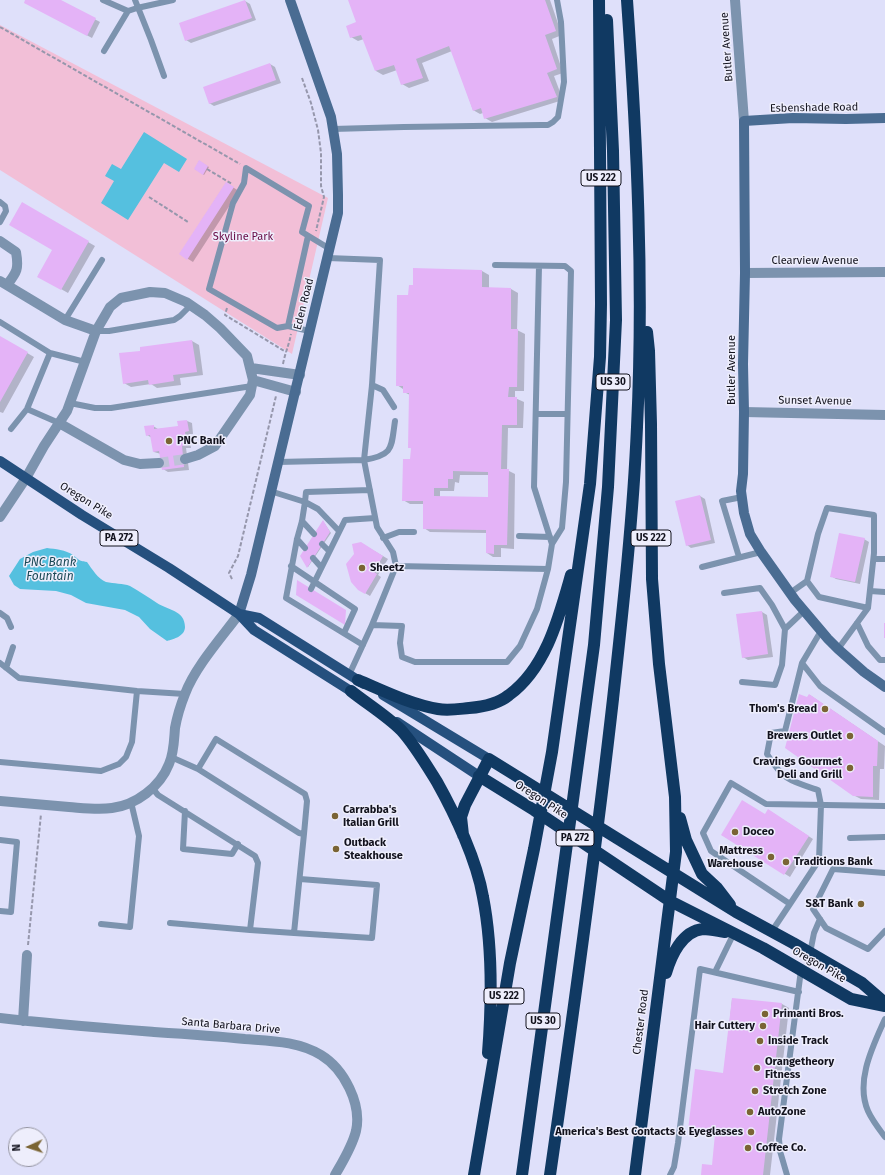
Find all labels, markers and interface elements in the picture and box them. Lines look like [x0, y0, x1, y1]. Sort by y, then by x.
street label: Butler Avenue [718, 12, 736, 82]
street label: Esbenshade Road [770, 101, 858, 115]
road number: US 222 [581, 170, 621, 186]
park label: Skyline Park [213, 230, 273, 244]
street label: Clearview Avenue [771, 254, 859, 268]
street label: Eden Road [291, 277, 317, 331]
street label: Butler Avenue [725, 335, 739, 405]
road number: US 30 [596, 374, 630, 390]
street label: Sunset Avenue [778, 394, 852, 408]
place label: PNC Bank [177, 434, 225, 448]
marker: PNC Bank [164, 436, 174, 446]
street label: Oregon Pike [57, 480, 115, 522]
road number: PA 272 [100, 530, 138, 546]
road number: US 222 [631, 530, 671, 546]
water label: PNC Bank Fountain [24, 556, 76, 584]
place label: Sheetz [370, 561, 404, 575]
marker: Sheetz [357, 563, 367, 573]
place label: Thom's Bread [749, 702, 817, 716]
marker: Thom's Bread [820, 704, 830, 714]
place label: Brewers Outlet [767, 729, 842, 743]
marker: Brewers Outlet [845, 731, 855, 741]
place label: Cravings Gourmet Deli and Grill [753, 755, 842, 781]
marker: Cravings Gourmet Deli and Grill [845, 763, 855, 773]
street label: Oregon Pike [512, 778, 570, 822]
place label: Carrabba's Italian Grill [343, 803, 399, 829]
marker: Carrabba's Italian Grill [330, 811, 340, 821]
place label: Doceo [743, 825, 774, 839]
marker: Doceo [730, 827, 740, 837]
road number: PA 272 [556, 830, 594, 846]
place label: Outback Steakhouse [344, 836, 403, 862]
marker: Outback Steakhouse [331, 844, 341, 854]
place label: Mattress Warehouse [707, 844, 763, 870]
marker: Mattress Warehouse [766, 852, 776, 862]
place label: Traditions Bank [794, 855, 873, 869]
marker: Traditions Bank [781, 857, 791, 867]
place label: S&T Bank [805, 897, 853, 911]
marker: S&T Bank [856, 899, 866, 909]
street label: Oregon Pike [790, 944, 848, 986]
road number: US 222 [484, 988, 524, 1004]
street label: Chester Road [630, 988, 652, 1056]
place label: Primanti Bros. [773, 1007, 844, 1021]
marker: Primanti Bros. [760, 1009, 770, 1019]
road number: US 30 [526, 1013, 560, 1029]
street label: Santa Barbara Drive [181, 1015, 281, 1037]
place label: Hair Cuttery [695, 1019, 755, 1033]
marker: Hair Cuttery [758, 1021, 768, 1031]
place label: Inside Track [768, 1034, 828, 1048]
marker: Inside Track [755, 1036, 765, 1046]
place label: Orangetheory Fitness [765, 1055, 834, 1081]
marker: Orangetheory Fitness [752, 1063, 762, 1073]
place label: Stretch Zone [763, 1084, 827, 1098]
marker: Stretch Zone [750, 1086, 760, 1096]
place label: AutoZone [758, 1105, 806, 1119]
marker: AutoZone [745, 1107, 755, 1117]
place label: America's Best Contacts & Eyeglasses [555, 1125, 743, 1139]
north arrow [8, 1127, 48, 1167]
marker: America's Best Contacts & Eyeglasses [746, 1127, 756, 1137]
place label: Coffee Co. [756, 1141, 806, 1155]
marker: Coffee Co. [743, 1143, 753, 1153]
text: N [10, 1144, 23, 1152]

